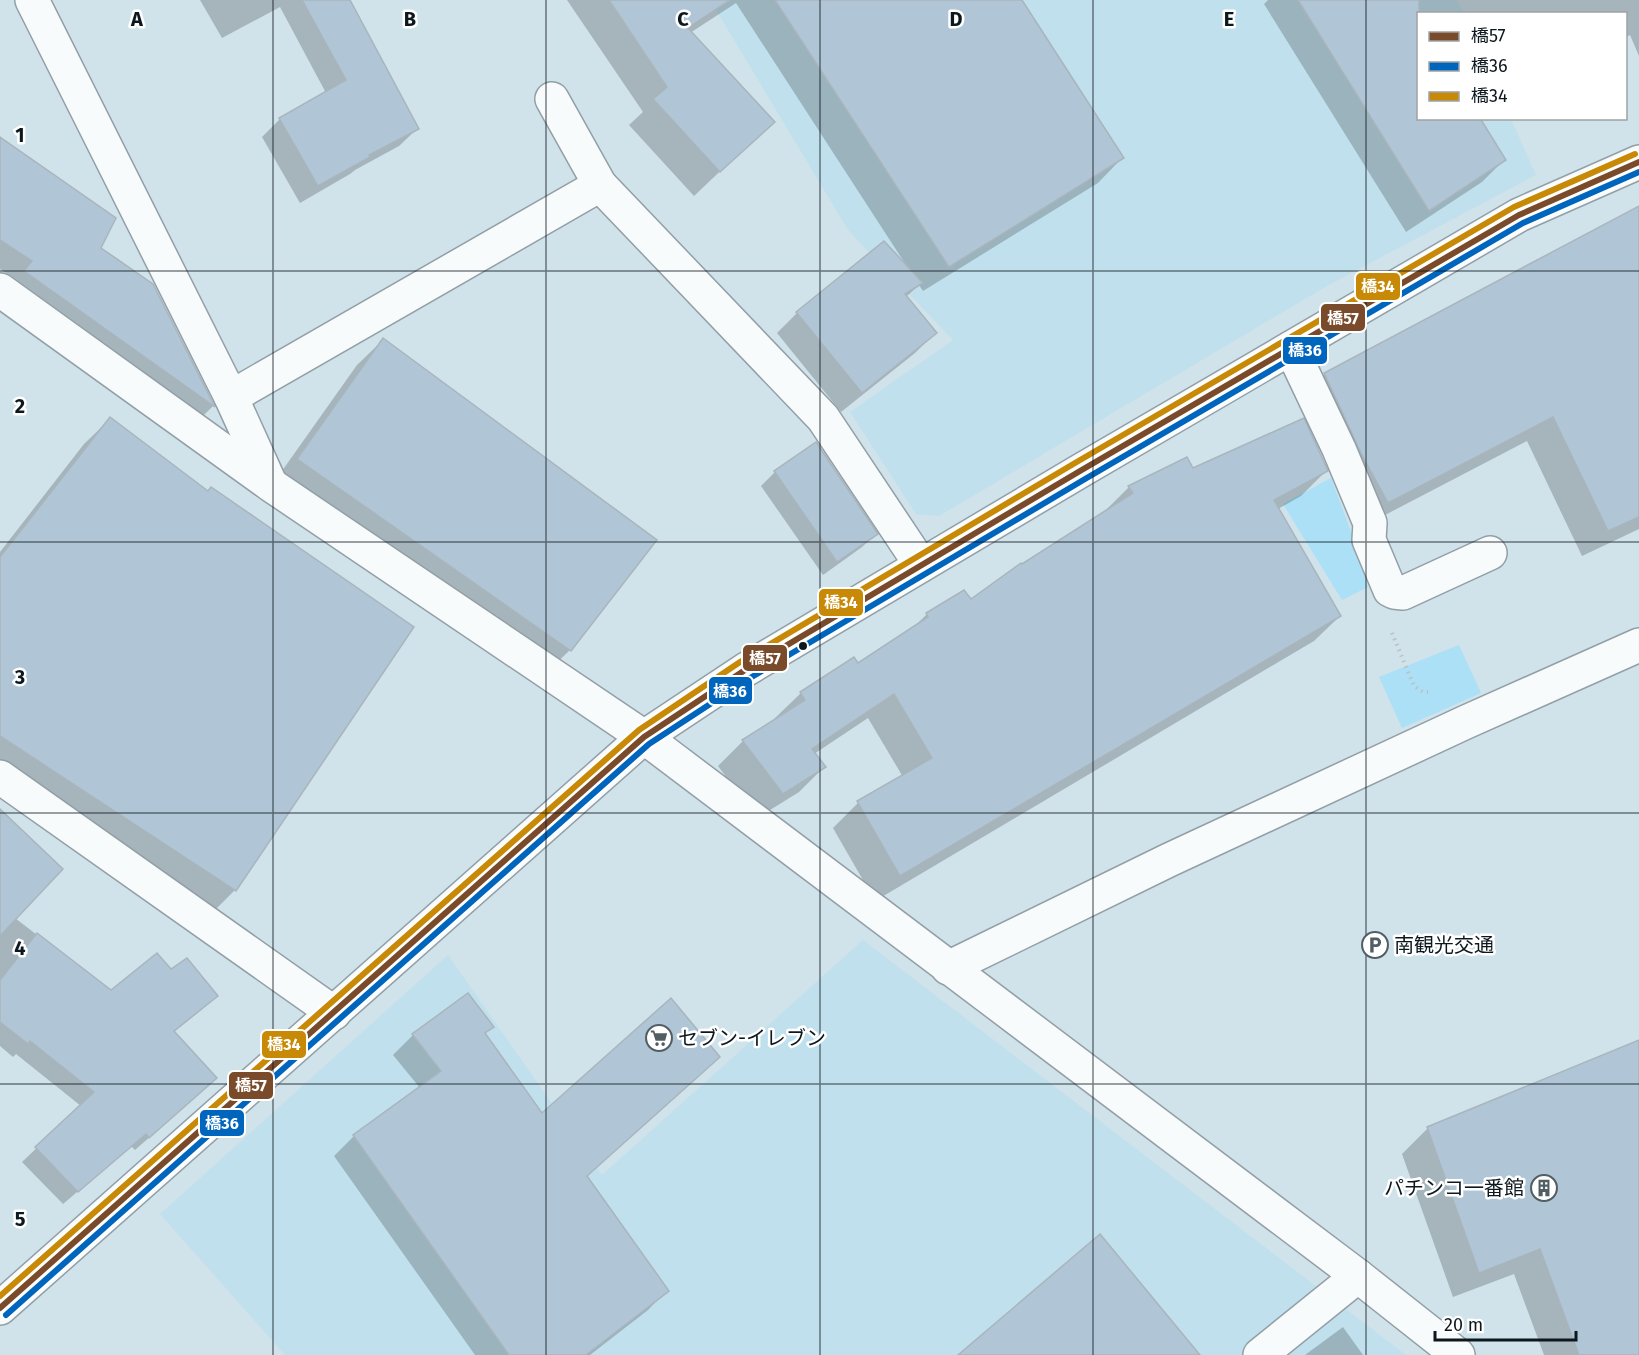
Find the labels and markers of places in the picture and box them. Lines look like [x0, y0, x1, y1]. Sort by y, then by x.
unlabelled marker [797, 640, 809, 652]
parking icon: 南観光交通 [1360, 930, 1390, 960]
place label: 南観光交通 [1394, 933, 1494, 957]
supermarket icon: セブン-イレブン [644, 1023, 674, 1053]
place label: セブン-イレブン [678, 1026, 826, 1050]
building icon: パチンコ一番館 [1529, 1173, 1559, 1203]
place label: パチンコ一番館 [1384, 1176, 1524, 1200]

